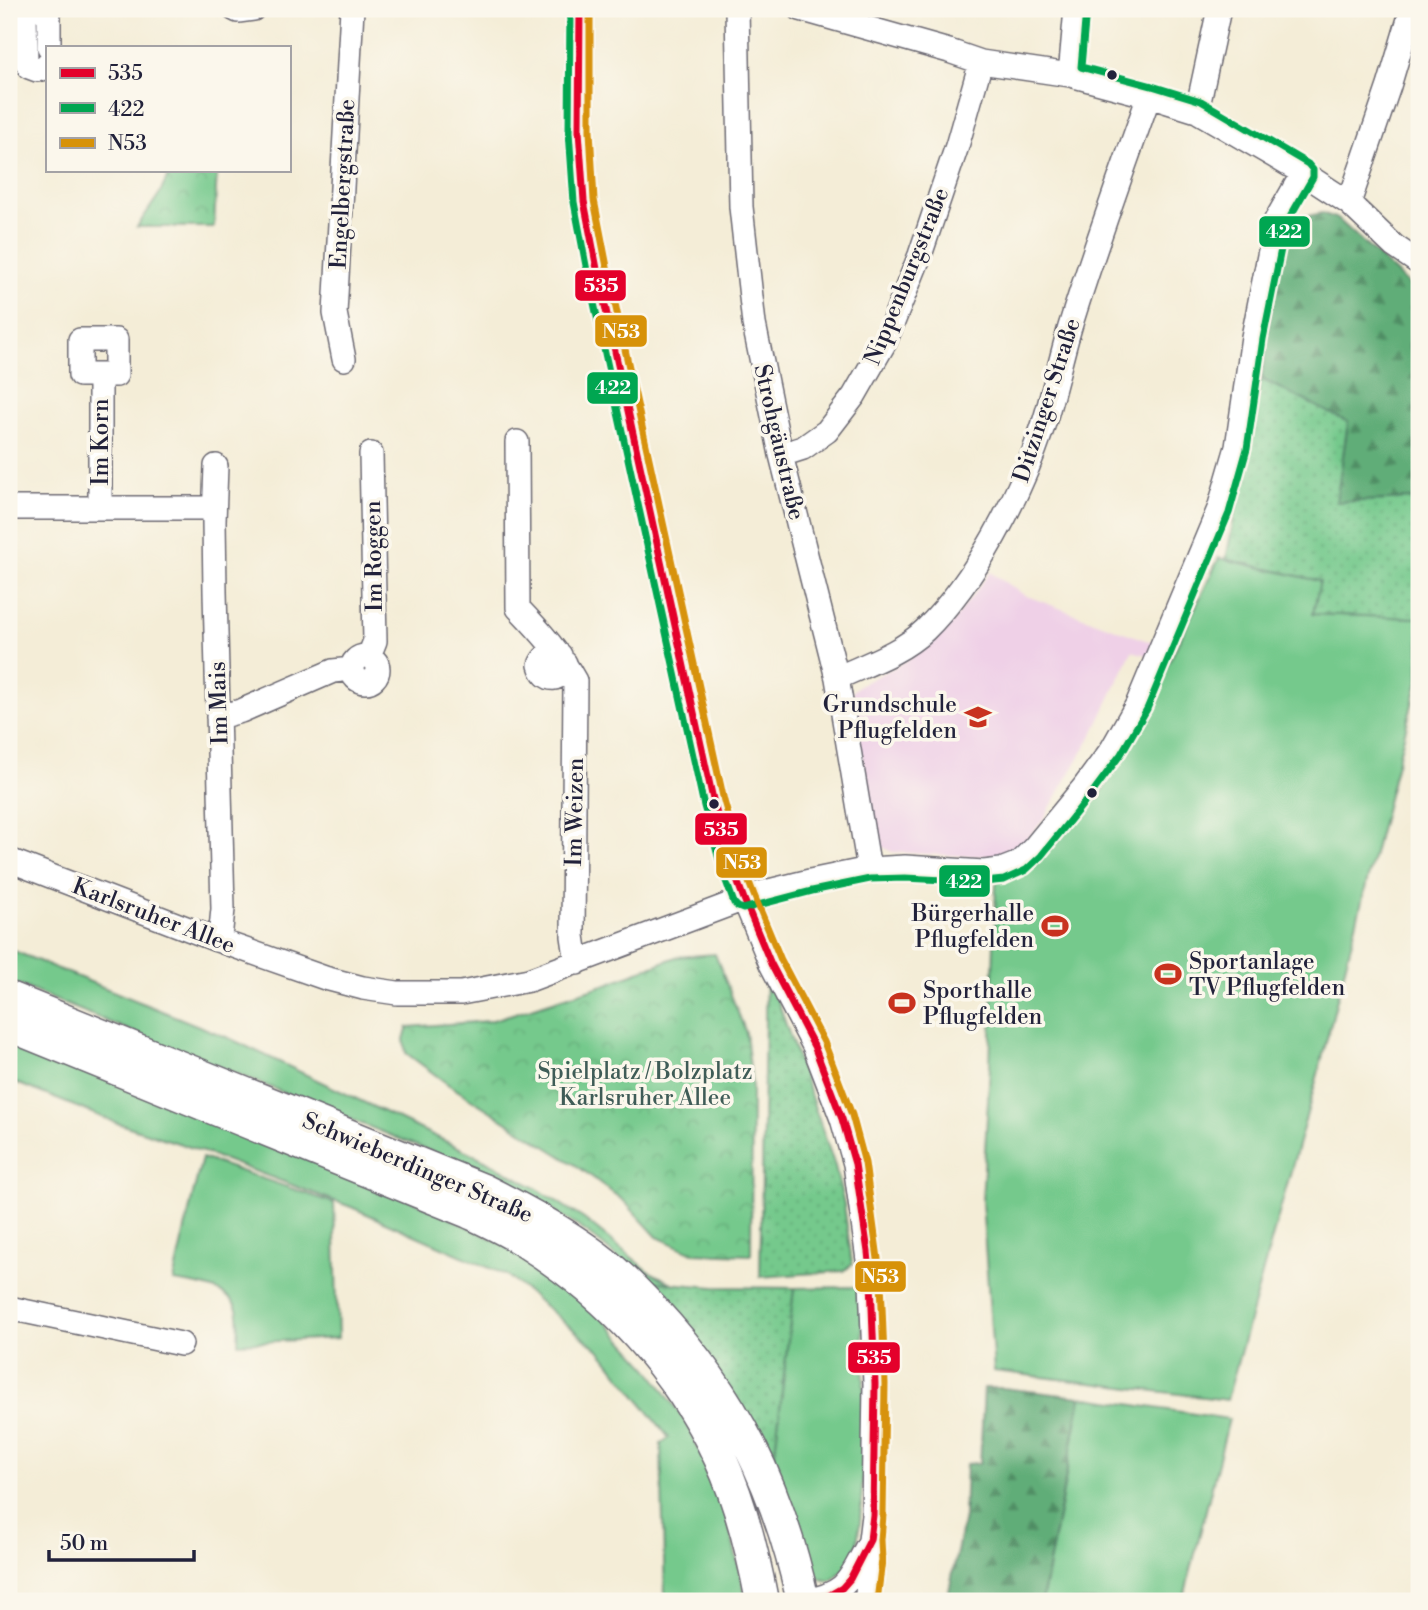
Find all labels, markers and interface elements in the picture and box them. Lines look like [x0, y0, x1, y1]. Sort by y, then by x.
legend [46, 46, 290, 172]
text: 535 [108, 61, 143, 87]
unlabelled marker [1105, 68, 1119, 82]
text: 422 [108, 97, 144, 123]
street label: Engelbergstraße [325, 98, 361, 270]
text: N53 [108, 131, 147, 157]
street label: Nippenburgstraße [859, 184, 955, 369]
line badge: 422 [1258, 215, 1311, 248]
text: 422 [1266, 220, 1302, 244]
line badge: 535 [574, 269, 627, 302]
text: 535 [584, 274, 619, 298]
line badge: N53 [594, 314, 648, 348]
street label: Ditzinger Straße [1007, 315, 1087, 486]
text: N53 [602, 320, 640, 344]
street label: Strohgäustraße [748, 362, 811, 523]
line badge: 422 [586, 371, 639, 405]
text: 422 [595, 376, 631, 400]
street label: Im Korn [87, 398, 115, 486]
street label: Im Roggen [359, 500, 389, 612]
street label: Im Mais [204, 661, 234, 745]
place label: Grundschule Pflugfelden [823, 691, 957, 745]
school or university icon: Grundschule Pflugfelden [963, 702, 993, 732]
street label: Im Weizen [560, 757, 590, 867]
unlabelled marker [1085, 786, 1099, 800]
unlabelled marker [707, 797, 721, 811]
line badge: 535 [694, 812, 748, 846]
text: 535 [704, 818, 739, 842]
line badge: N53 [715, 846, 768, 879]
text: N53 [723, 851, 761, 875]
line badge: 422 [938, 864, 991, 898]
text: 422 [946, 870, 982, 894]
street label: Karlsruher Allee [68, 872, 239, 960]
place label: Bürgerhalle Pflugfelden [911, 900, 1034, 954]
sports icon: Bürgerhalle Pflugfelden [1040, 911, 1070, 941]
place label: Sportanlage TV Pflugfelden [1189, 948, 1345, 1002]
sports icon: Sportanlage TV Pflugfelden [1153, 959, 1183, 989]
place label: Sporthalle Pflugfelden [923, 977, 1043, 1031]
sports icon: Sporthalle Pflugfelden [887, 988, 917, 1018]
park label: Spielplatz / Bolzplatz Karlsruher Allee [537, 1058, 753, 1112]
street label: Schwieberdinger Straße [298, 1107, 537, 1229]
line badge: N53 [854, 1260, 907, 1293]
text: N53 [861, 1265, 899, 1289]
line badge: 535 [847, 1341, 901, 1374]
text: 535 [857, 1346, 892, 1370]
scale bar [49, 1519, 194, 1563]
text: 50 m [60, 1531, 108, 1557]

